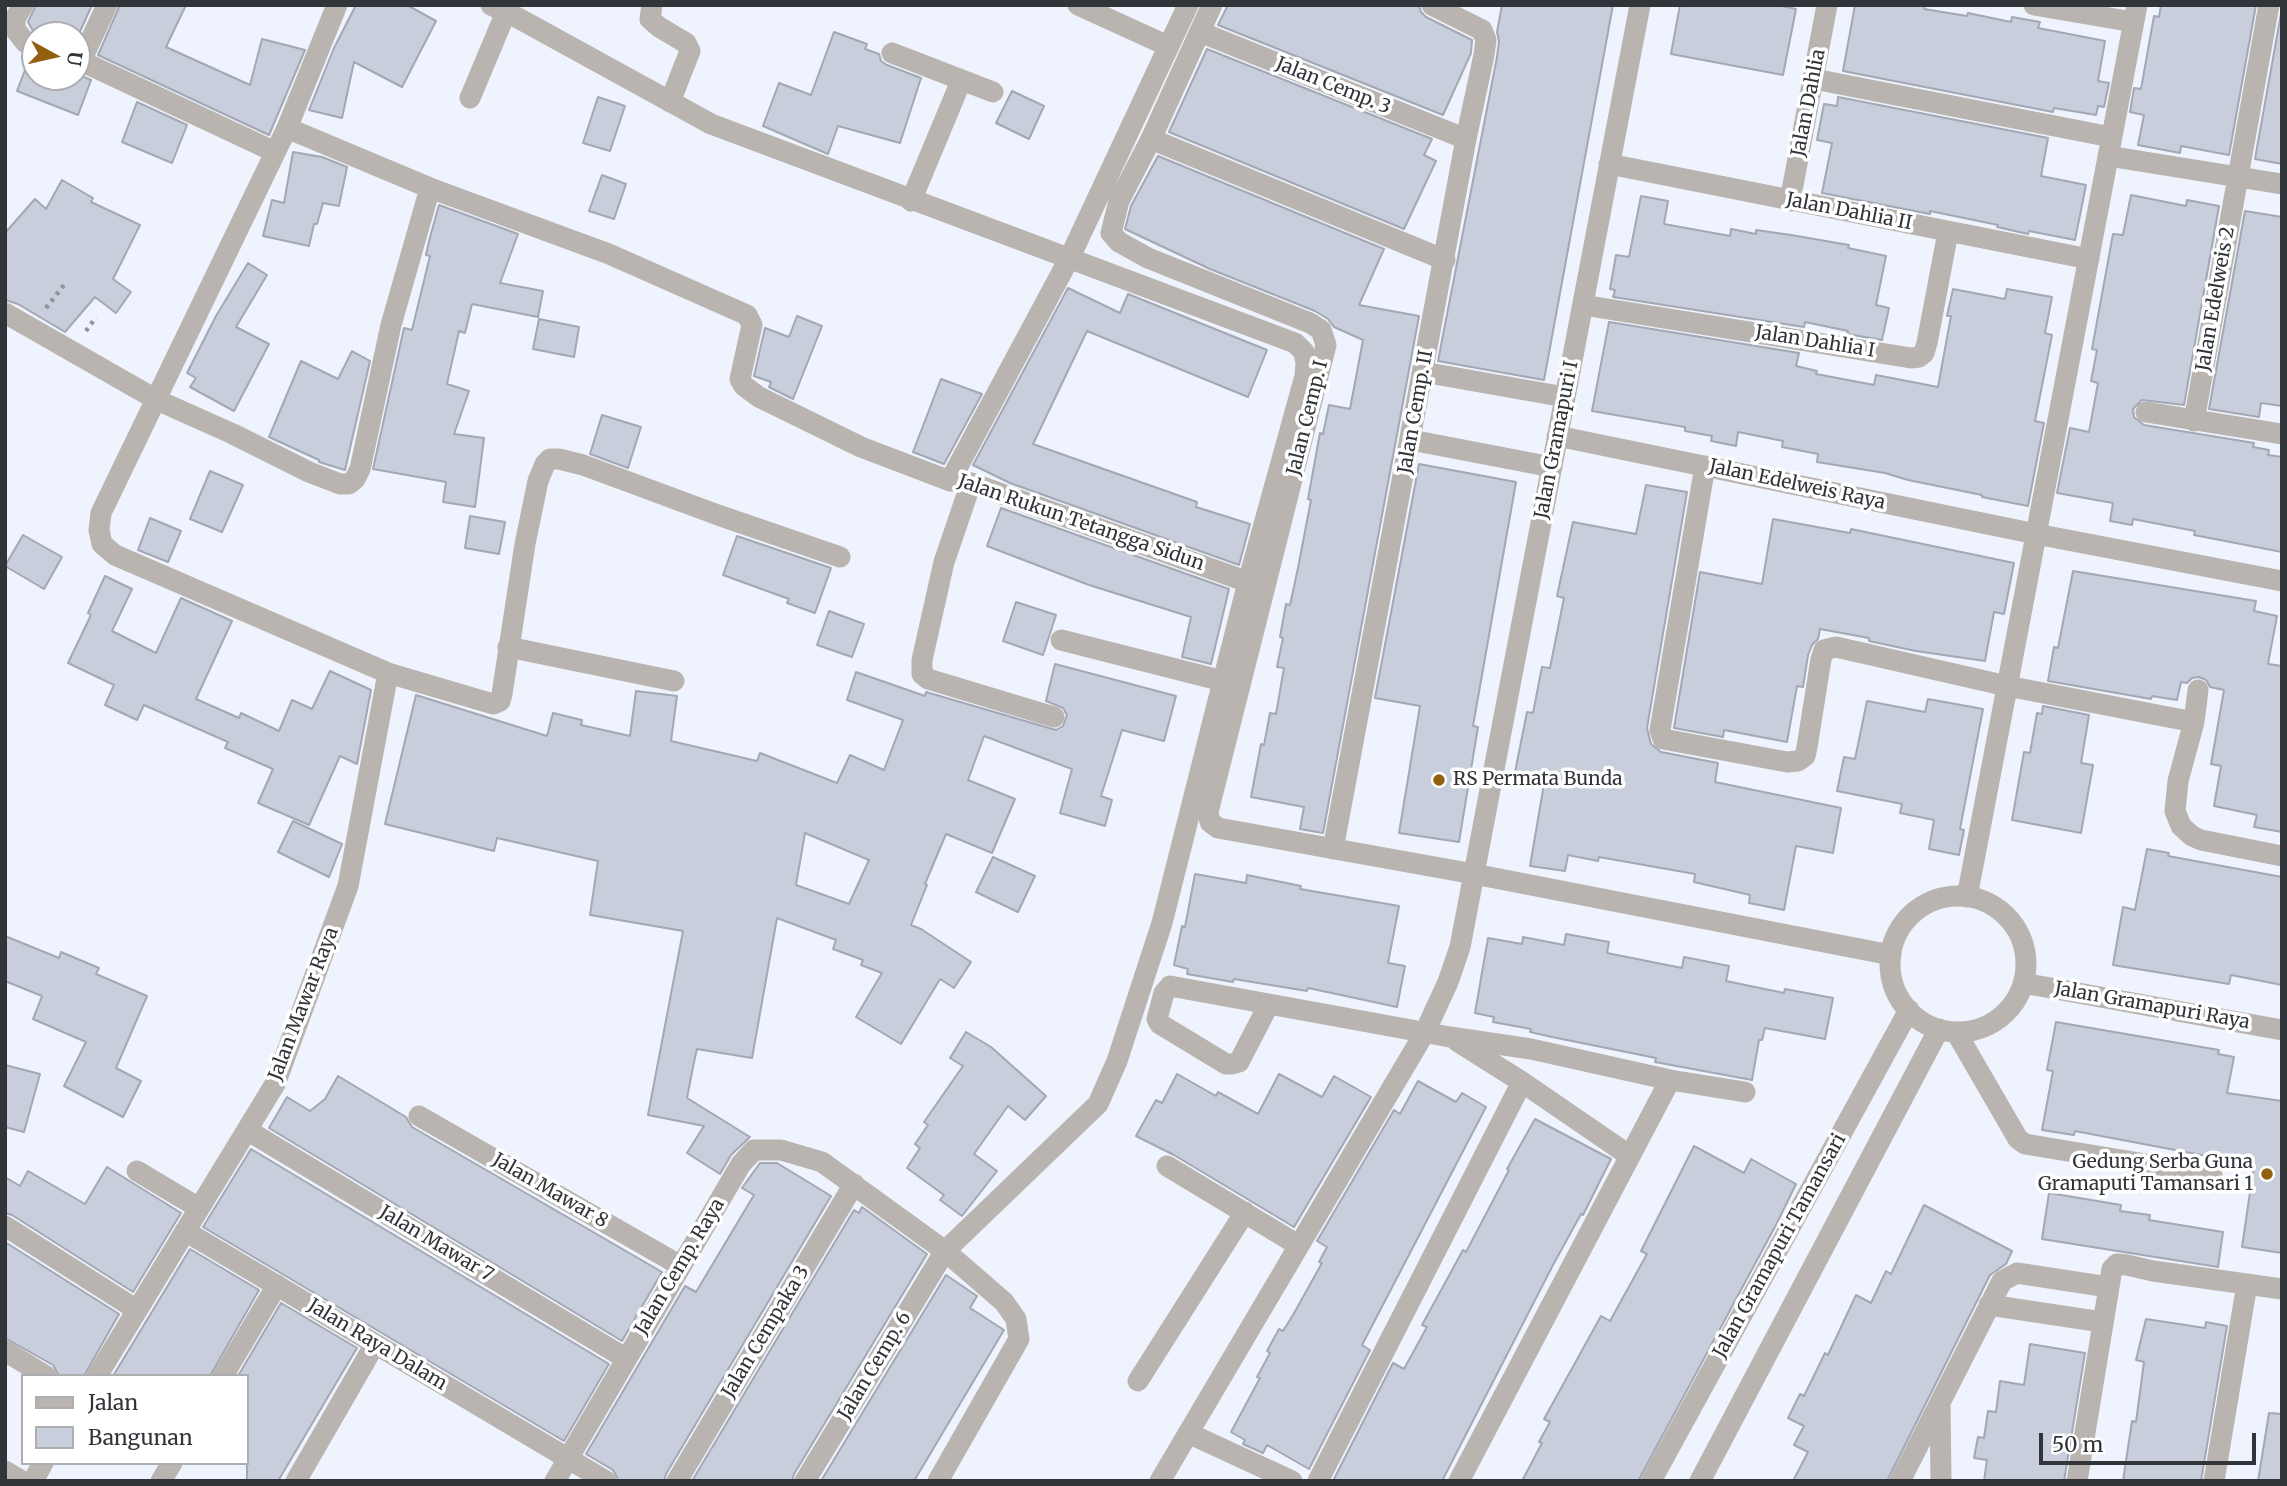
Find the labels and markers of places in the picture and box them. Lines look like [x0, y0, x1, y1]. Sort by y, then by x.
place label: RS Permata Bunda [1453, 769, 1622, 791]
marker: RS Permata Bunda [1431, 772, 1447, 788]
place label: Gedung Serba Guna Gramaputi Tamansari 1 [2038, 1152, 2253, 1196]
marker: Gedung Serba Guna Gramaputi Tamansari 1 [2259, 1166, 2275, 1182]

